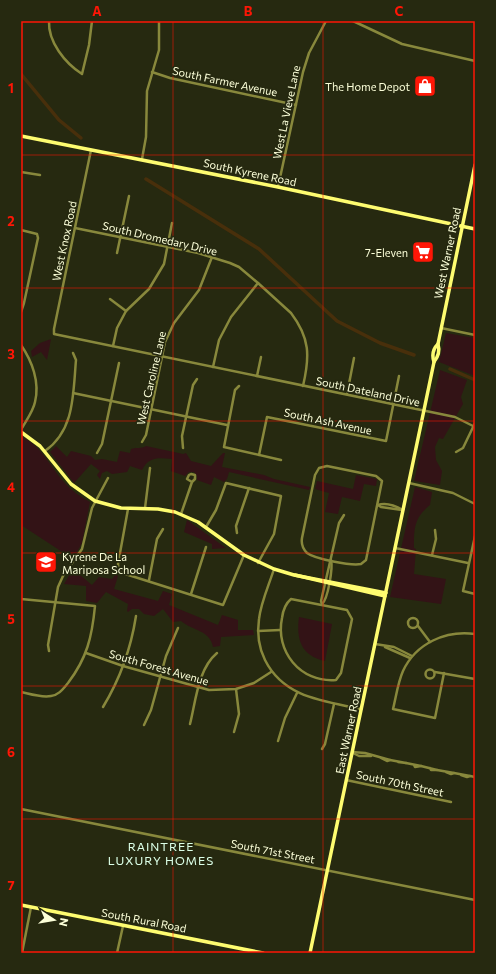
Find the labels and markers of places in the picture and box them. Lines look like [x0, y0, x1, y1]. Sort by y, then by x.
shop icon: The Home Depot [412, 73, 438, 99]
place label: The Home Depot [325, 80, 410, 93]
supermarket icon: 7-Eleven [410, 239, 436, 265]
place label: 7-Eleven [365, 246, 408, 259]
school or university icon: Kyrene De La Mariposa School [33, 549, 59, 575]
place label: Kyrene De La Mariposa School [62, 550, 145, 576]

